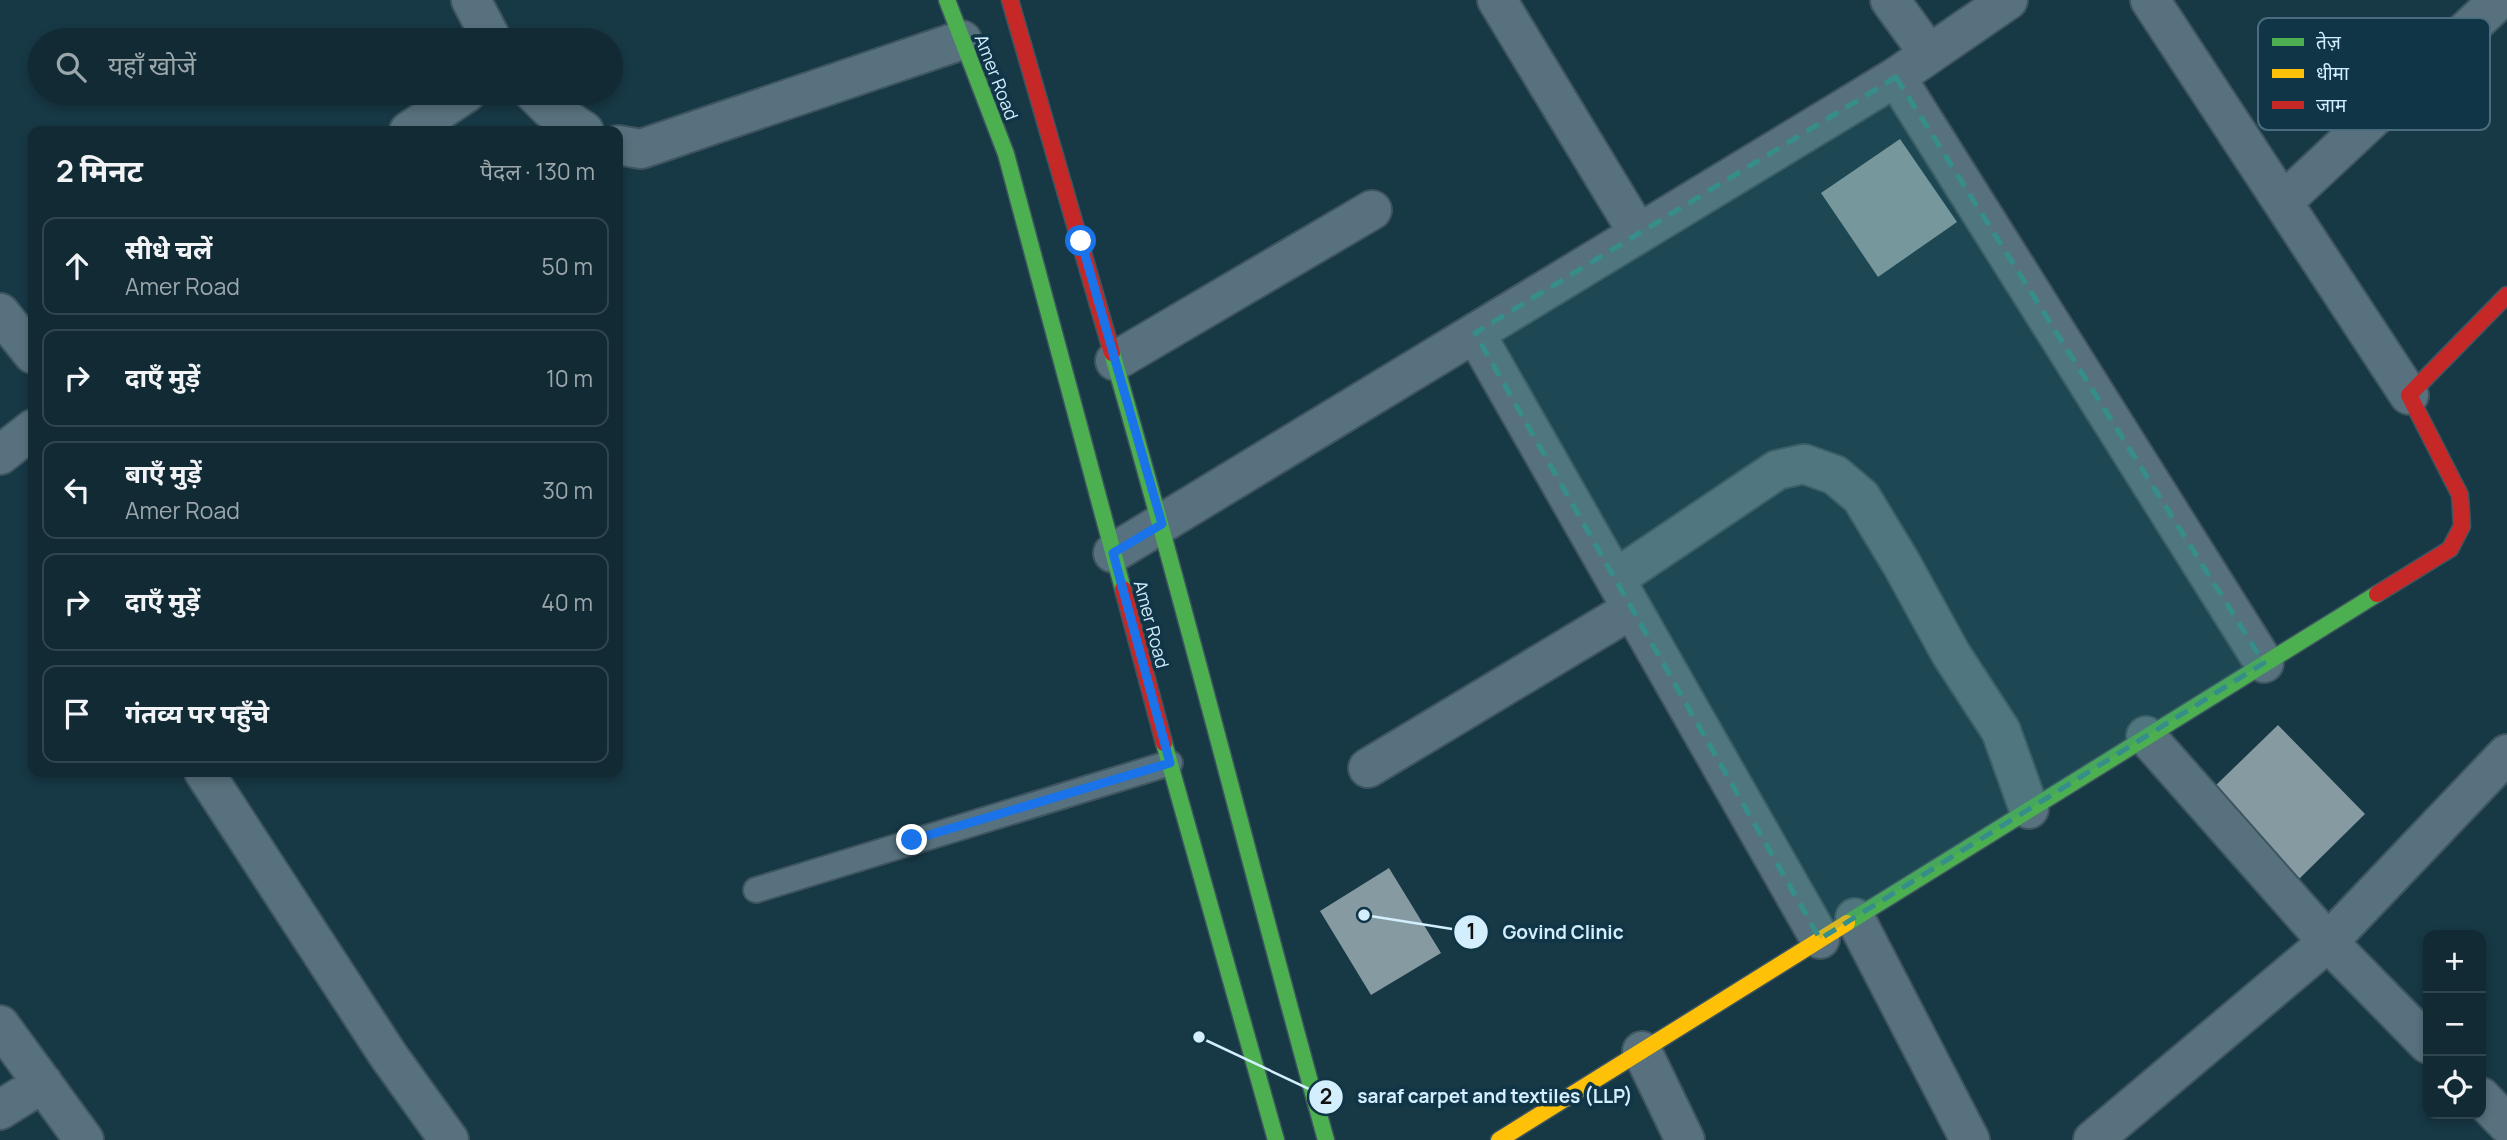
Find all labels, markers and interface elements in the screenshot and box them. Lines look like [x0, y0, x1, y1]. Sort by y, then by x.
legend [2258, 18, 2490, 130]
search box [28, 28, 623, 105]
text: तेज़ [2316, 29, 2342, 55]
street label: Amer Road [970, 31, 1024, 123]
text: यहाँ खोजें [108, 47, 196, 83]
icon: search [52, 48, 90, 86]
text: धीमा [2316, 60, 2350, 86]
text: जाम [2316, 92, 2347, 118]
text: 2 मिनट [56, 150, 143, 191]
text: पैदल · 130 m [480, 155, 595, 187]
route start [1065, 225, 1096, 256]
text: सीधे चलें [125, 231, 212, 267]
icon: ahead [58, 247, 96, 285]
text: 50 m [542, 250, 593, 282]
text: Amer Road [125, 270, 240, 302]
icon: right [58, 359, 96, 397]
text: दाएँ मुड़ें [125, 359, 200, 395]
text: 10 m [546, 362, 593, 394]
text: बाएँ मुड़ें [125, 455, 202, 491]
icon: left [58, 471, 96, 509]
text: 30 m [542, 474, 593, 506]
text: Amer Road [125, 494, 240, 526]
street label: Amer Road [1129, 577, 1175, 671]
icon: right [58, 583, 96, 621]
text: दाएँ मुड़ें [125, 583, 200, 619]
text: 40 m [541, 586, 593, 618]
icon: arrive [58, 695, 96, 733]
text: गंतव्य पर पहुँचे [125, 695, 269, 731]
route end [896, 824, 927, 855]
callout: Govind Clinic [1453, 912, 1638, 952]
text: 1 [1466, 917, 1476, 945]
text: Govind Clinic [1502, 919, 1624, 945]
map controls [2423, 930, 2486, 1119]
button: + [2423, 930, 2486, 993]
button: − [2423, 993, 2486, 1056]
button: locate [2423, 1056, 2486, 1119]
callout: saraf carpet and textiles (LLP) [1308, 1077, 1647, 1117]
text: 2 [1320, 1082, 1332, 1110]
text: saraf carpet and textiles (LLP) [1357, 1083, 1633, 1109]

